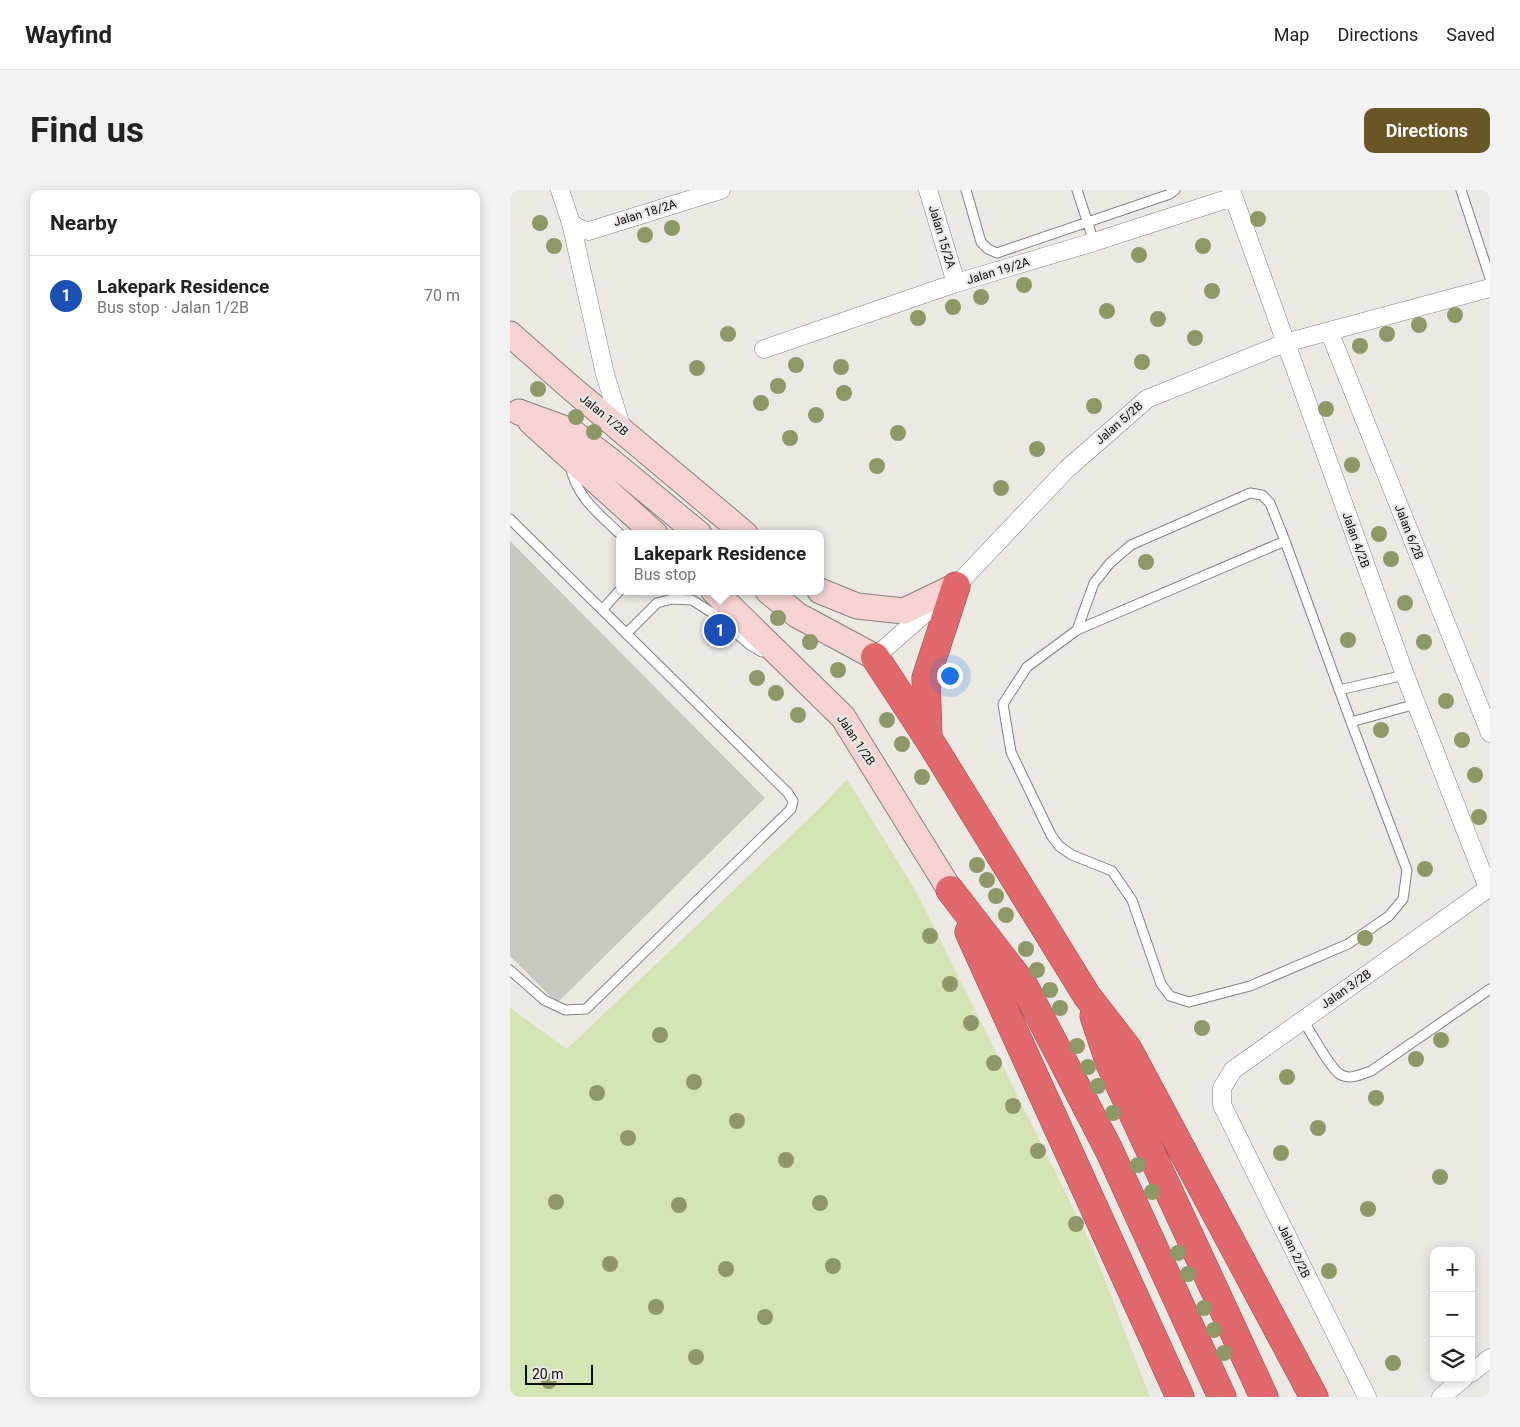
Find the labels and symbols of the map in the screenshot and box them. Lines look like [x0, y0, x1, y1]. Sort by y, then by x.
street label: Jalan 18/2A [612, 197, 678, 229]
street label: Jalan 15/2A [926, 204, 958, 270]
street label: Jalan 19/2A [965, 255, 1031, 287]
street label: Jalan 1/2B [577, 391, 631, 439]
street label: Jalan 5/2B [1092, 399, 1146, 447]
street label: Jalan 6/2B [1392, 502, 1426, 562]
street label: Jalan 4/2B [1339, 510, 1373, 570]
pin: 1 [704, 611, 736, 649]
your location [937, 663, 963, 689]
street label: Jalan 1/2B [834, 712, 878, 768]
street label: Jalan 3/2B [1318, 967, 1374, 1011]
street label: Jalan 2/2B [1275, 1222, 1313, 1280]
scale bar [525, 1362, 592, 1385]

